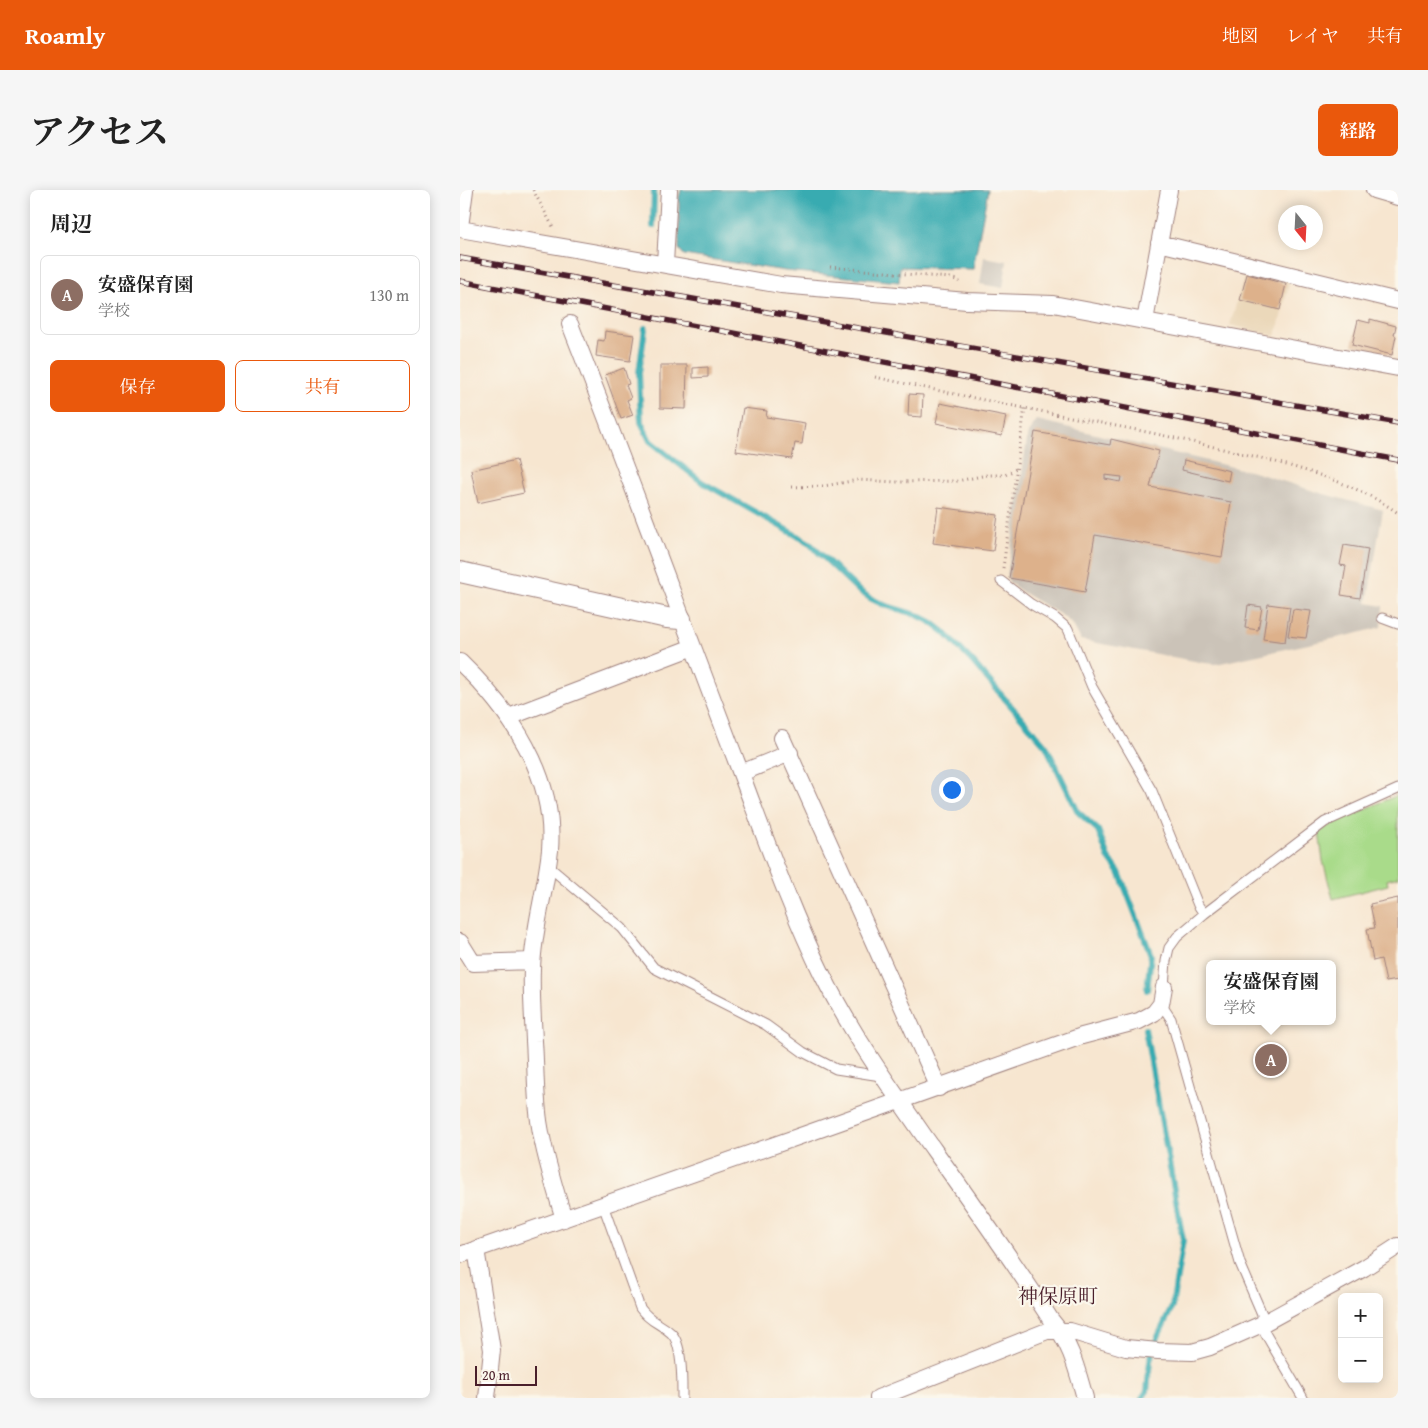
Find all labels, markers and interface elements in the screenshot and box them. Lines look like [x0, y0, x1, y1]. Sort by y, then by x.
text: Roamly [25, 18, 105, 53]
text: 地図 [1222, 22, 1258, 49]
text: レイヤ [1286, 22, 1339, 49]
text: 共有 [1367, 22, 1403, 49]
button: 経路 [1318, 104, 1398, 156]
text: アクセス [30, 106, 169, 157]
north arrow [1278, 205, 1323, 250]
text: 周辺 [50, 208, 92, 239]
text: 安盛保育園 [98, 270, 193, 298]
text: A [62, 283, 72, 307]
text: 130 m [369, 283, 409, 307]
text: 学校 [98, 298, 130, 322]
button: 保存 [50, 360, 225, 412]
button: 共有 [235, 360, 410, 412]
your location [939, 777, 965, 803]
popup [1206, 960, 1336, 1025]
text: 安盛保育園 [1223, 967, 1319, 995]
text: 学校 [1223, 995, 1256, 1019]
pin: A [1255, 1041, 1287, 1079]
district label: 神保原町 [1018, 1281, 1098, 1310]
map controls [1338, 1293, 1383, 1383]
button: + [1338, 1293, 1383, 1338]
button: − [1338, 1338, 1383, 1383]
scale bar [475, 1363, 538, 1386]
text: 20 m [482, 1365, 510, 1385]

